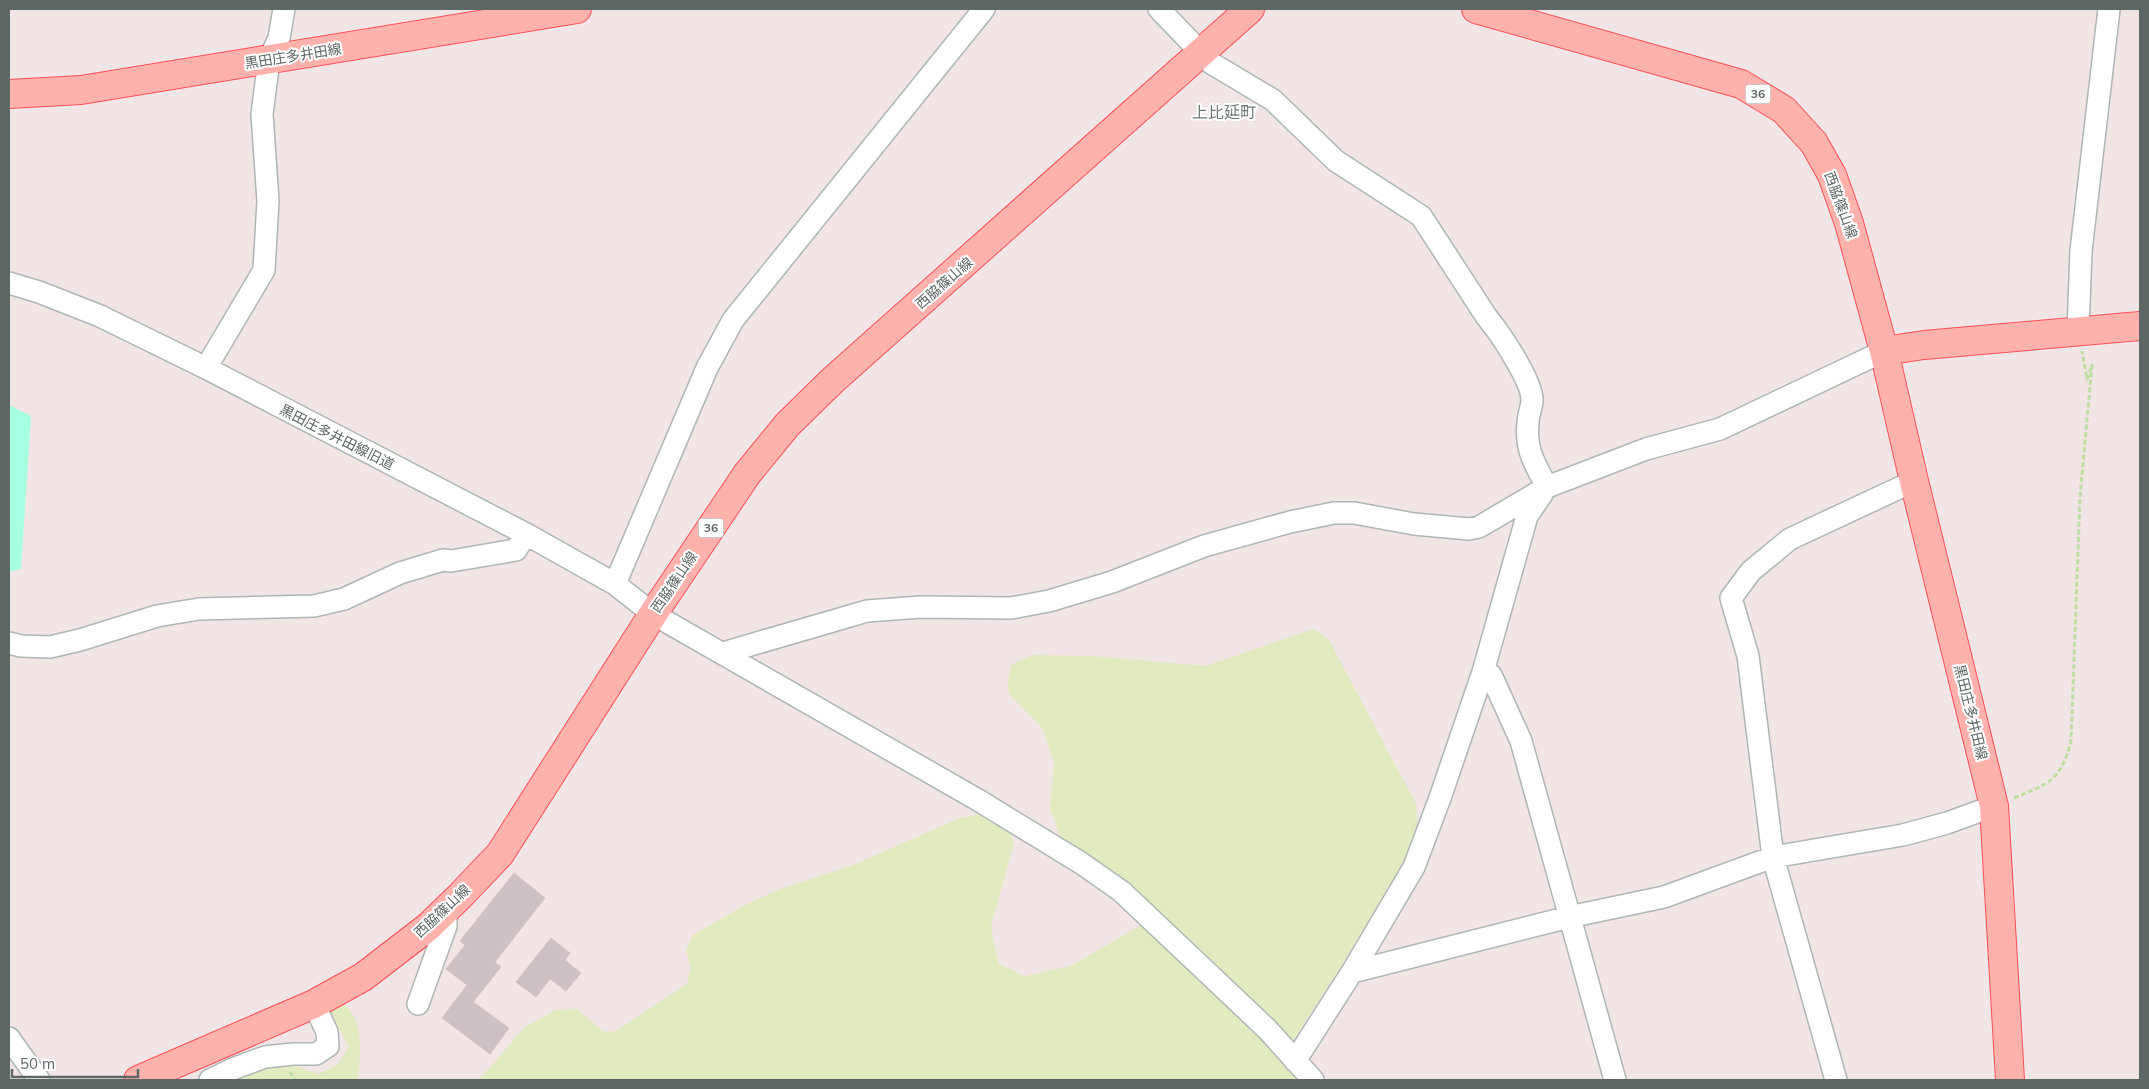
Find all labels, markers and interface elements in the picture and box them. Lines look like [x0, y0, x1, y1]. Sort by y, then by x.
street label: 黒田庄多井田線 [243, 39, 343, 73]
road number: 36 [1746, 85, 1770, 104]
district label: 上比延町 [1192, 102, 1256, 122]
street label: 西脇篠山線 [1821, 169, 1861, 241]
street label: 西脇篠山線 [912, 253, 976, 313]
street label: 黒田庄多井田線旧道 [277, 400, 397, 474]
road number: 36 [698, 518, 724, 538]
street label: 西脇篠山線 [647, 548, 701, 616]
street label: 黒田庄多井田線 [1950, 662, 1992, 762]
street label: 西脇篠山線 [410, 881, 474, 941]
scale bar [12, 1046, 139, 1078]
text: 50 m [20, 1054, 55, 1073]

